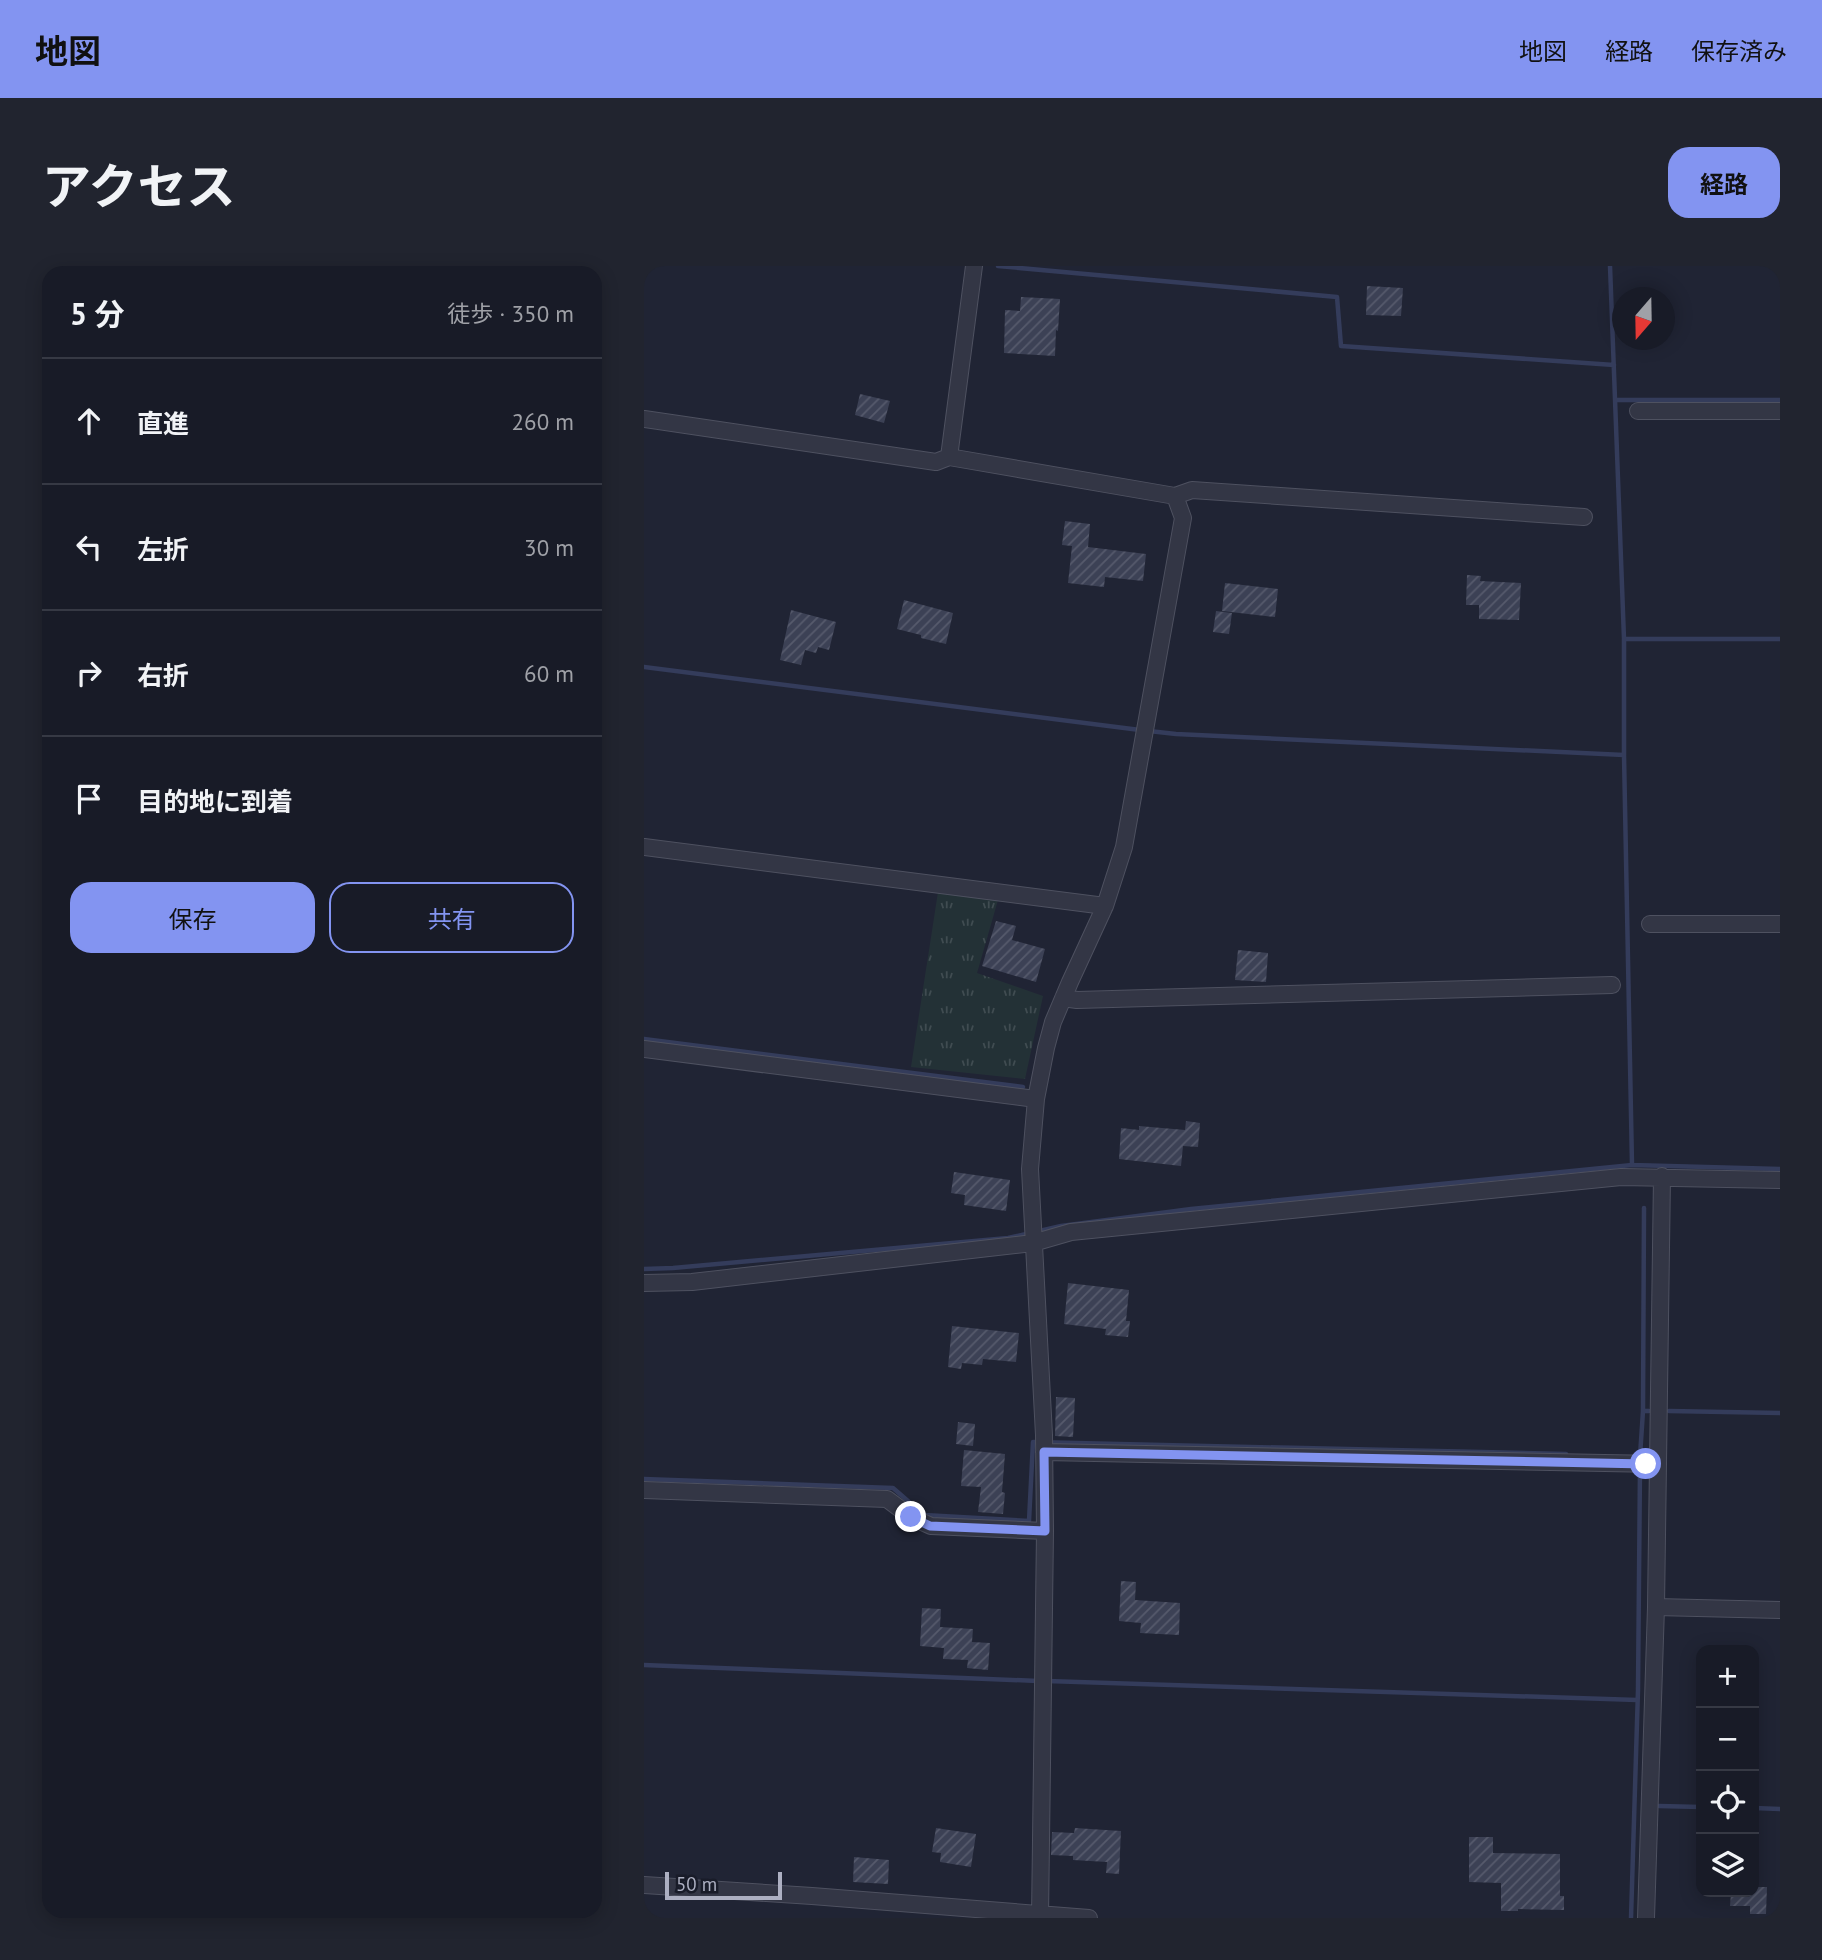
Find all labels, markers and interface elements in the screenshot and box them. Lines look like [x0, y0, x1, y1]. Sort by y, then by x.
text: 地図 [35, 29, 101, 72]
text: 地図 [1519, 36, 1567, 67]
text: 経路 [1605, 36, 1653, 67]
text: 保存済み [1691, 36, 1787, 67]
button: 経路 [1668, 147, 1780, 218]
text: アクセス [42, 154, 236, 218]
north arrow [1612, 287, 1675, 350]
text: 5 分 [70, 294, 125, 333]
text: 徒歩 · 350 m [447, 299, 574, 328]
icon: ahead [70, 402, 108, 440]
text: 直進 [137, 407, 189, 440]
text: 260 m [512, 407, 574, 436]
icon: left [70, 528, 108, 566]
text: 左折 [137, 533, 189, 566]
text: 30 m [524, 533, 574, 562]
icon: right [70, 654, 108, 692]
text: 右折 [137, 659, 189, 692]
text: 60 m [524, 659, 574, 688]
icon: arrive [70, 780, 108, 818]
text: 目的地に到着 [137, 785, 293, 818]
button: 保存 [70, 882, 315, 953]
button: 共有 [329, 882, 574, 953]
route start [1630, 1448, 1661, 1479]
route end [895, 1501, 926, 1532]
map controls [1696, 1645, 1759, 1897]
button: + [1696, 1645, 1759, 1708]
button: − [1696, 1708, 1759, 1771]
button: locate [1696, 1771, 1759, 1834]
button: layers [1696, 1834, 1759, 1897]
scale bar [665, 1869, 782, 1901]
text: 50 m [676, 1872, 717, 1896]

